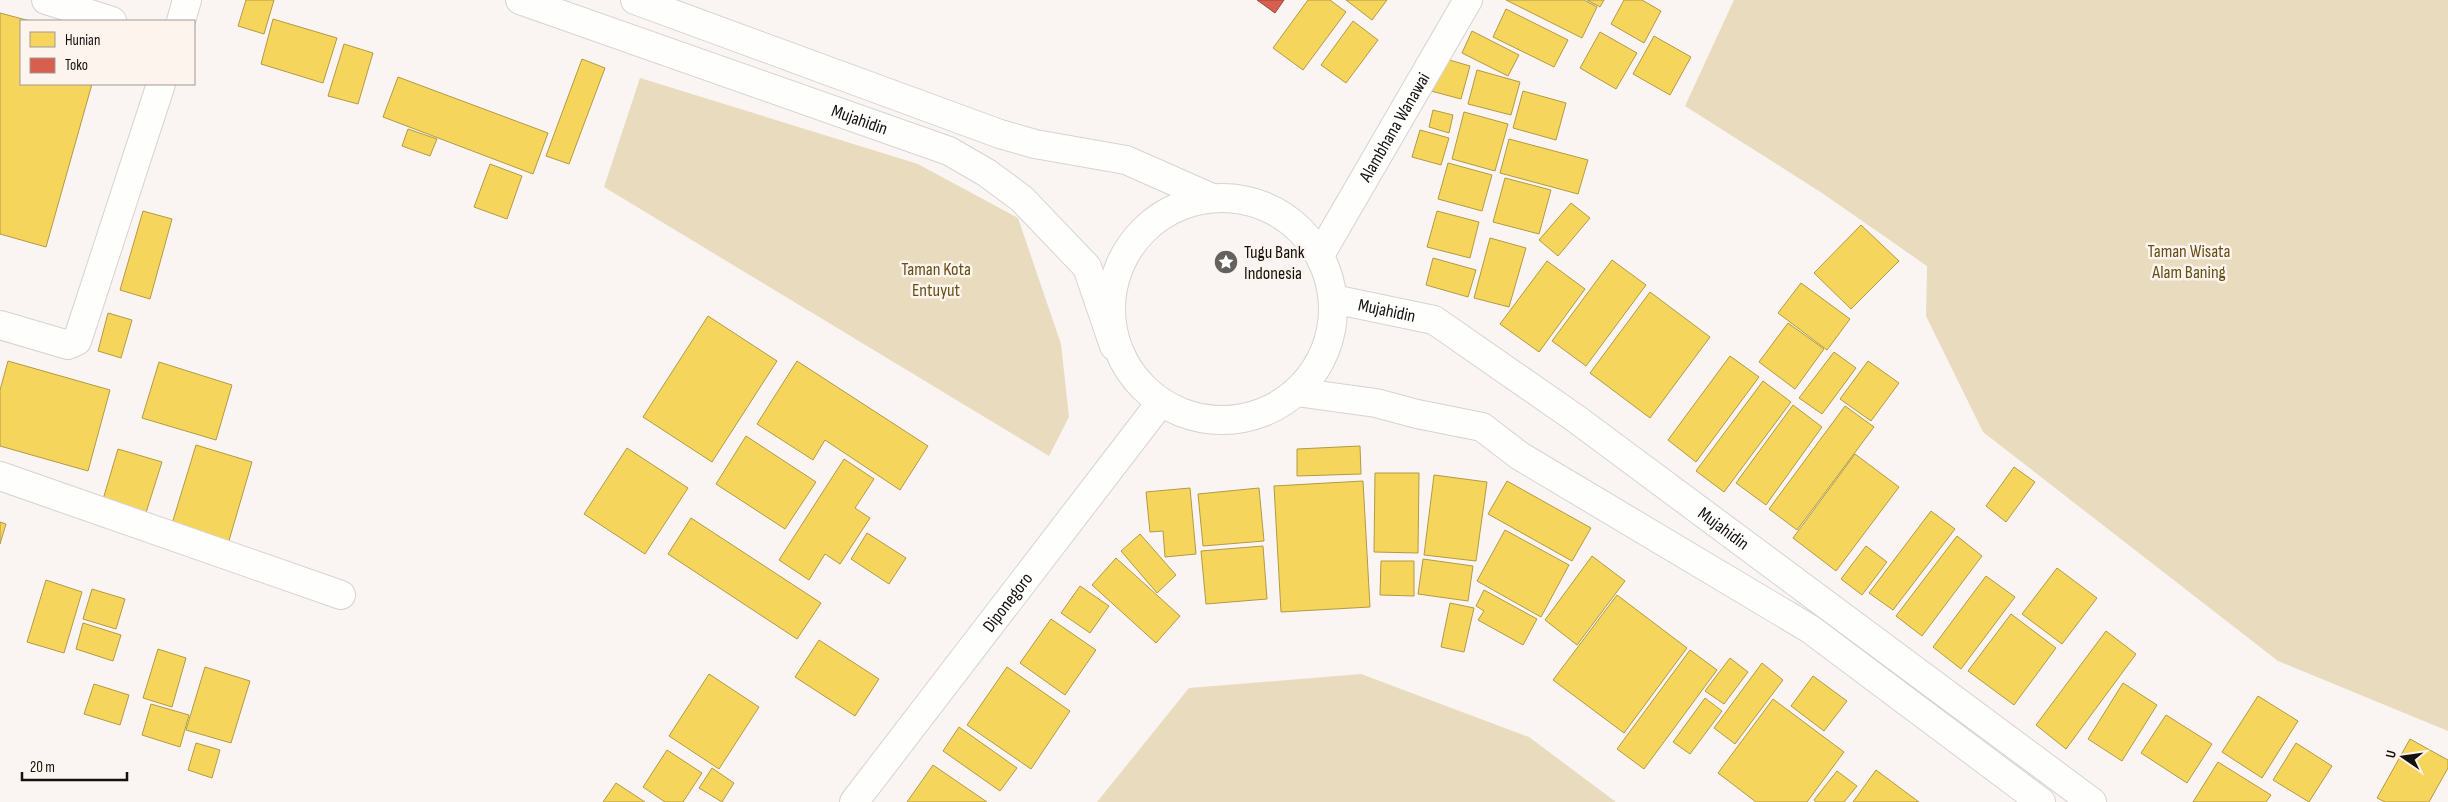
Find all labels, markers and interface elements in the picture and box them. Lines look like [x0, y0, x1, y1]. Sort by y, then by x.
legend [20, 20, 195, 85]
text: Hunian [65, 31, 100, 50]
text: Toko [65, 56, 88, 75]
street label: Alambhana Wanawai [1354, 69, 1435, 186]
street label: Mujahidin [829, 100, 890, 140]
park label: Taman Wisata Alam Baning [2148, 241, 2230, 283]
place label: Tugu Bank Indonesia [1244, 242, 1305, 284]
place icon: Tugu Bank Indonesia [1213, 249, 1239, 275]
park label: Taman Kota Entuyut [901, 259, 971, 301]
street label: Mujahidin [1356, 294, 1417, 327]
street label: Mujahidin [1694, 503, 1753, 555]
street label: Diponegoro [978, 569, 1037, 636]
north arrow [2378, 732, 2428, 782]
text: U [2382, 749, 2400, 760]
scale bar [22, 750, 128, 782]
text: 20 m [30, 758, 55, 777]

